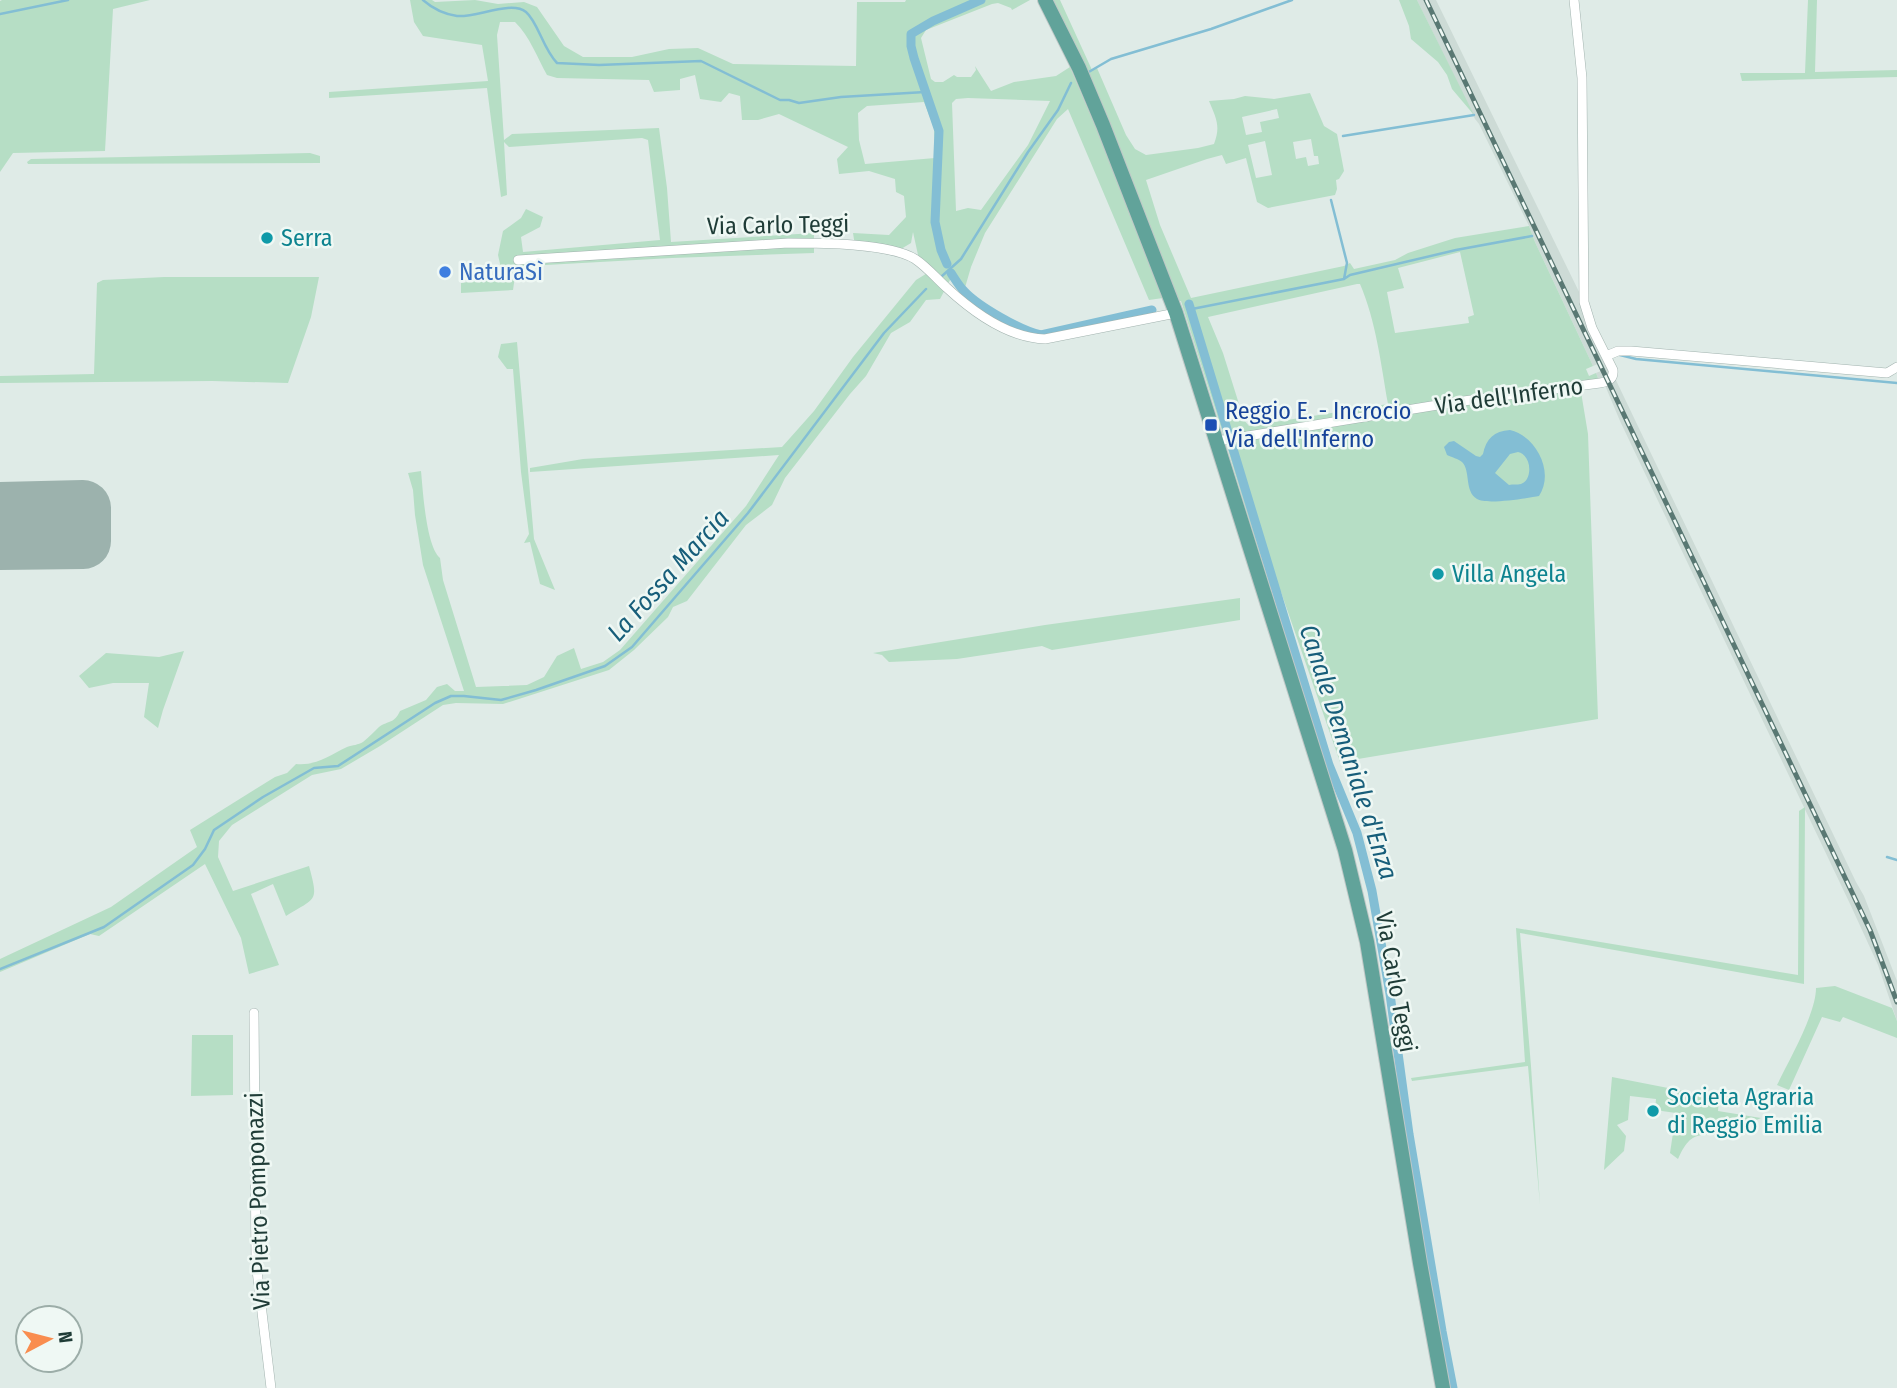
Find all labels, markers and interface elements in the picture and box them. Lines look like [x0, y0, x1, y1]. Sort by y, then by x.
street label: Via Carlo Teggi [707, 210, 849, 240]
place label: Serra [281, 224, 333, 252]
marker: Serra [259, 230, 275, 246]
place label: NaturaSì [459, 258, 543, 286]
marker: NaturaSì [437, 264, 453, 280]
street label: Via dell'Inferno [1433, 372, 1585, 420]
place label: Reggio E. - Incrocio Via dell'Inferno [1225, 397, 1411, 453]
marker: Reggio E. - Incrocio Via dell'Inferno [1203, 417, 1219, 433]
water label: La Fossa Marcia [601, 503, 736, 648]
place label: Villa Angela [1452, 560, 1566, 588]
marker: Villa Angela [1430, 566, 1446, 582]
water label: Canale Demaniale d'Enza [1293, 621, 1404, 883]
street label: Via Carlo Teggi [1370, 909, 1422, 1055]
place label: Societa Agraria di Reggio Emilia [1667, 1083, 1823, 1139]
street label: Via Pietro Pomponazzi [240, 1092, 276, 1310]
marker: Societa Agraria di Reggio Emilia [1645, 1103, 1661, 1119]
north arrow [14, 1304, 84, 1374]
text: N [53, 1330, 77, 1344]

